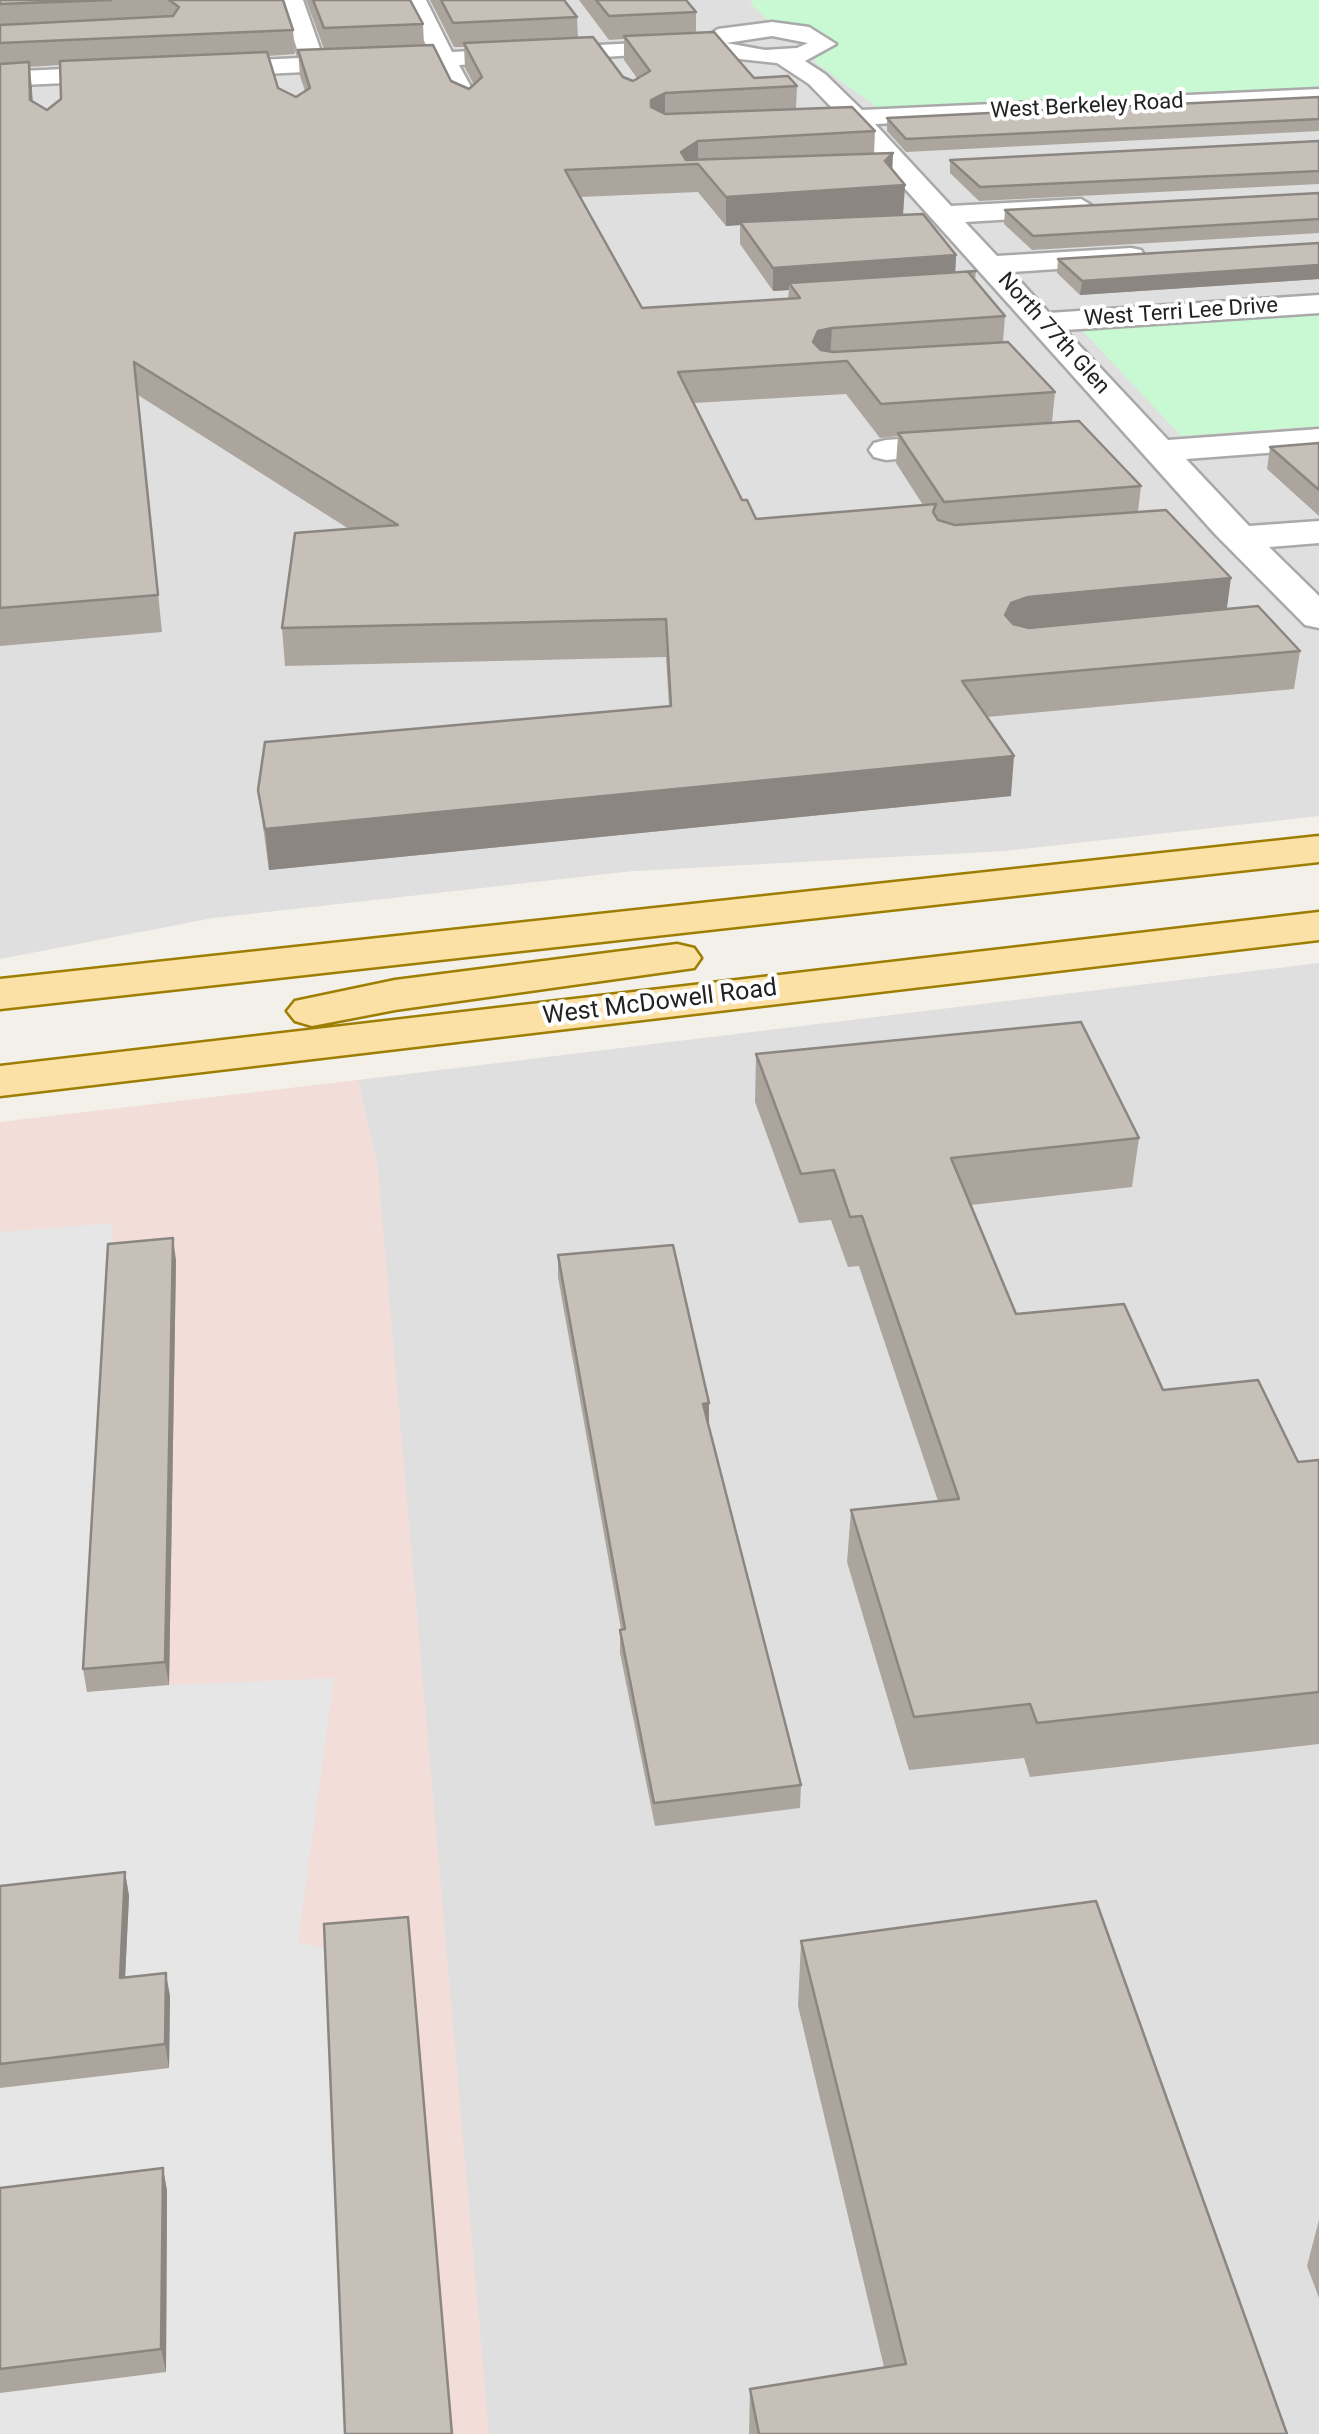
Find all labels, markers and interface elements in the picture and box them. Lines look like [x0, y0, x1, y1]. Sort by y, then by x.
street label: West Berkeley Road [990, 89, 1184, 125]
street label: North 77th Glen [991, 268, 1115, 400]
street label: West Terri Lee Drive [1083, 293, 1279, 333]
street label: West McDowell Road [541, 974, 779, 1032]

